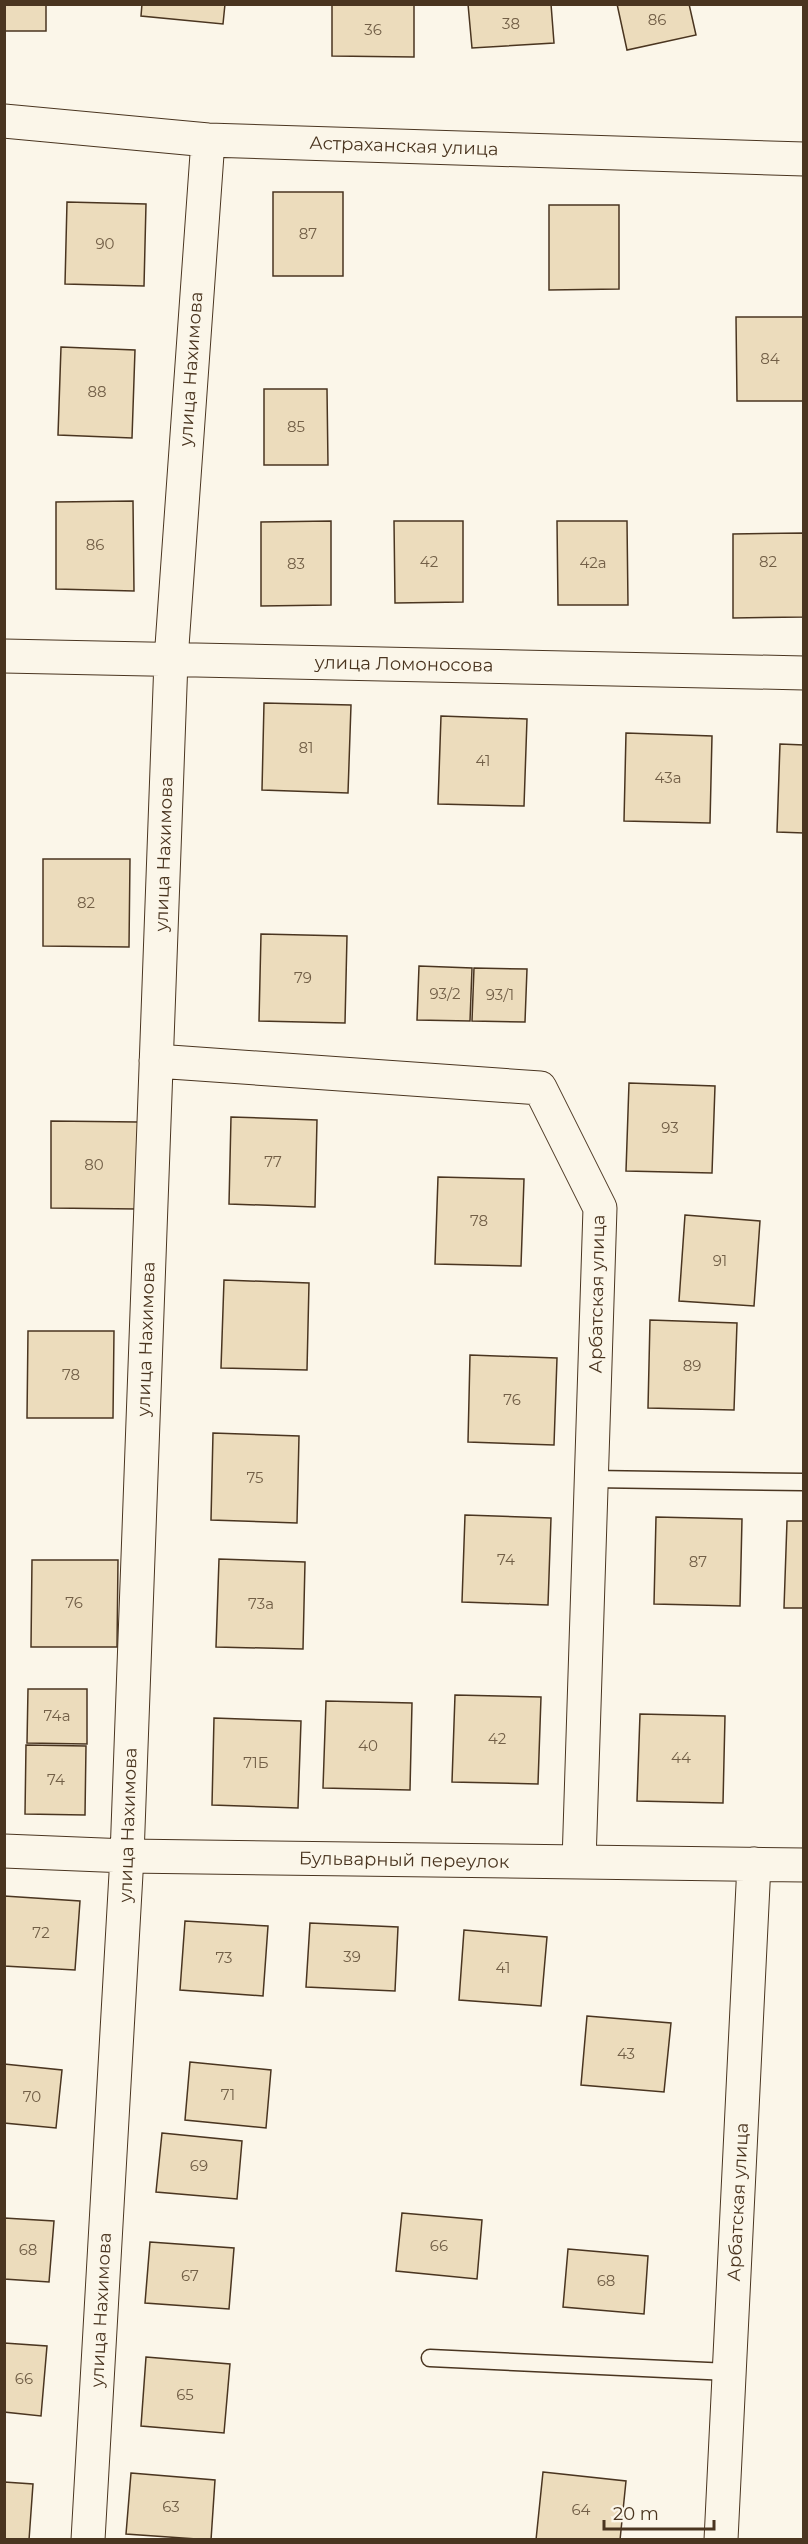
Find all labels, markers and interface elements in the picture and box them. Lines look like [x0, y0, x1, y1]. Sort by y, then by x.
house number: 86 [648, 10, 666, 29]
house number: 38 [502, 14, 520, 33]
house number: 36 [364, 20, 382, 39]
street label: Астраханская улица [309, 132, 499, 160]
house number: 87 [299, 224, 317, 243]
house number: 90 [95, 234, 115, 253]
street label: улица Нахимова [175, 291, 207, 448]
house number: 84 [760, 349, 780, 368]
house number: 88 [87, 382, 107, 401]
house number: 85 [287, 417, 305, 436]
house number: 86 [86, 535, 104, 554]
house number: 42 [420, 552, 438, 571]
house number: 82 [759, 552, 777, 571]
house number: 42а [579, 553, 607, 572]
house number: 83 [287, 554, 305, 573]
street label: улица Ломоносова [314, 651, 493, 677]
house number: 81 [299, 738, 314, 757]
house number: 41 [476, 751, 490, 770]
house number: 43а [655, 768, 681, 787]
street label: улица Нахимова [150, 776, 178, 933]
house number: 82 [77, 893, 95, 912]
house number: 79 [294, 968, 312, 987]
house number: 93/2 [430, 984, 461, 1003]
house number: 93/1 [486, 985, 514, 1004]
house number: 93 [661, 1118, 679, 1137]
house number: 77 [264, 1152, 282, 1171]
house number: 80 [84, 1155, 104, 1174]
house number: 78 [470, 1211, 488, 1230]
street label: Арбатская улица [585, 1214, 609, 1374]
house number: 91 [713, 1251, 727, 1270]
street label: улица Нахимова [132, 1261, 160, 1418]
house number: 89 [683, 1356, 701, 1375]
house number: 78 [62, 1365, 80, 1384]
house number: 76 [503, 1390, 521, 1409]
house number: 75 [246, 1468, 264, 1487]
house number: 74 [497, 1550, 515, 1569]
house number: 87 [689, 1552, 707, 1571]
house number: 76 [65, 1593, 83, 1612]
house number: 73а [248, 1594, 274, 1613]
house number: 74а [44, 1706, 70, 1725]
house number: 42 [488, 1729, 506, 1748]
house number: 40 [358, 1736, 378, 1755]
street label: улица Нахимова [114, 1747, 142, 1904]
house number: 44 [671, 1748, 691, 1767]
house number: 71Б [243, 1753, 269, 1772]
house number: 74 [47, 1770, 65, 1789]
street label: Бульварный переулок [299, 1847, 510, 1873]
house number: 72 [32, 1923, 50, 1942]
house number: 39 [343, 1947, 361, 1966]
house number: 73 [215, 1948, 233, 1967]
house number: 41 [496, 1958, 510, 1977]
house number: 43 [617, 2044, 635, 2063]
house number: 71 [221, 2085, 235, 2104]
house number: 70 [23, 2087, 41, 2106]
street label: Арбатская улица [723, 2122, 753, 2282]
house number: 69 [190, 2156, 208, 2175]
street label: улица Нахимова [86, 2232, 116, 2389]
house number: 66 [430, 2236, 448, 2255]
house number: 68 [19, 2240, 37, 2259]
house number: 67 [181, 2266, 199, 2285]
house number: 68 [597, 2271, 615, 2290]
house number: 66 [15, 2369, 33, 2388]
house number: 65 [176, 2385, 194, 2404]
scale bar [604, 2493, 714, 2531]
house number: 63 [162, 2497, 180, 2516]
house number: 64 [571, 2500, 591, 2519]
text: 20 m [613, 2503, 659, 2525]

